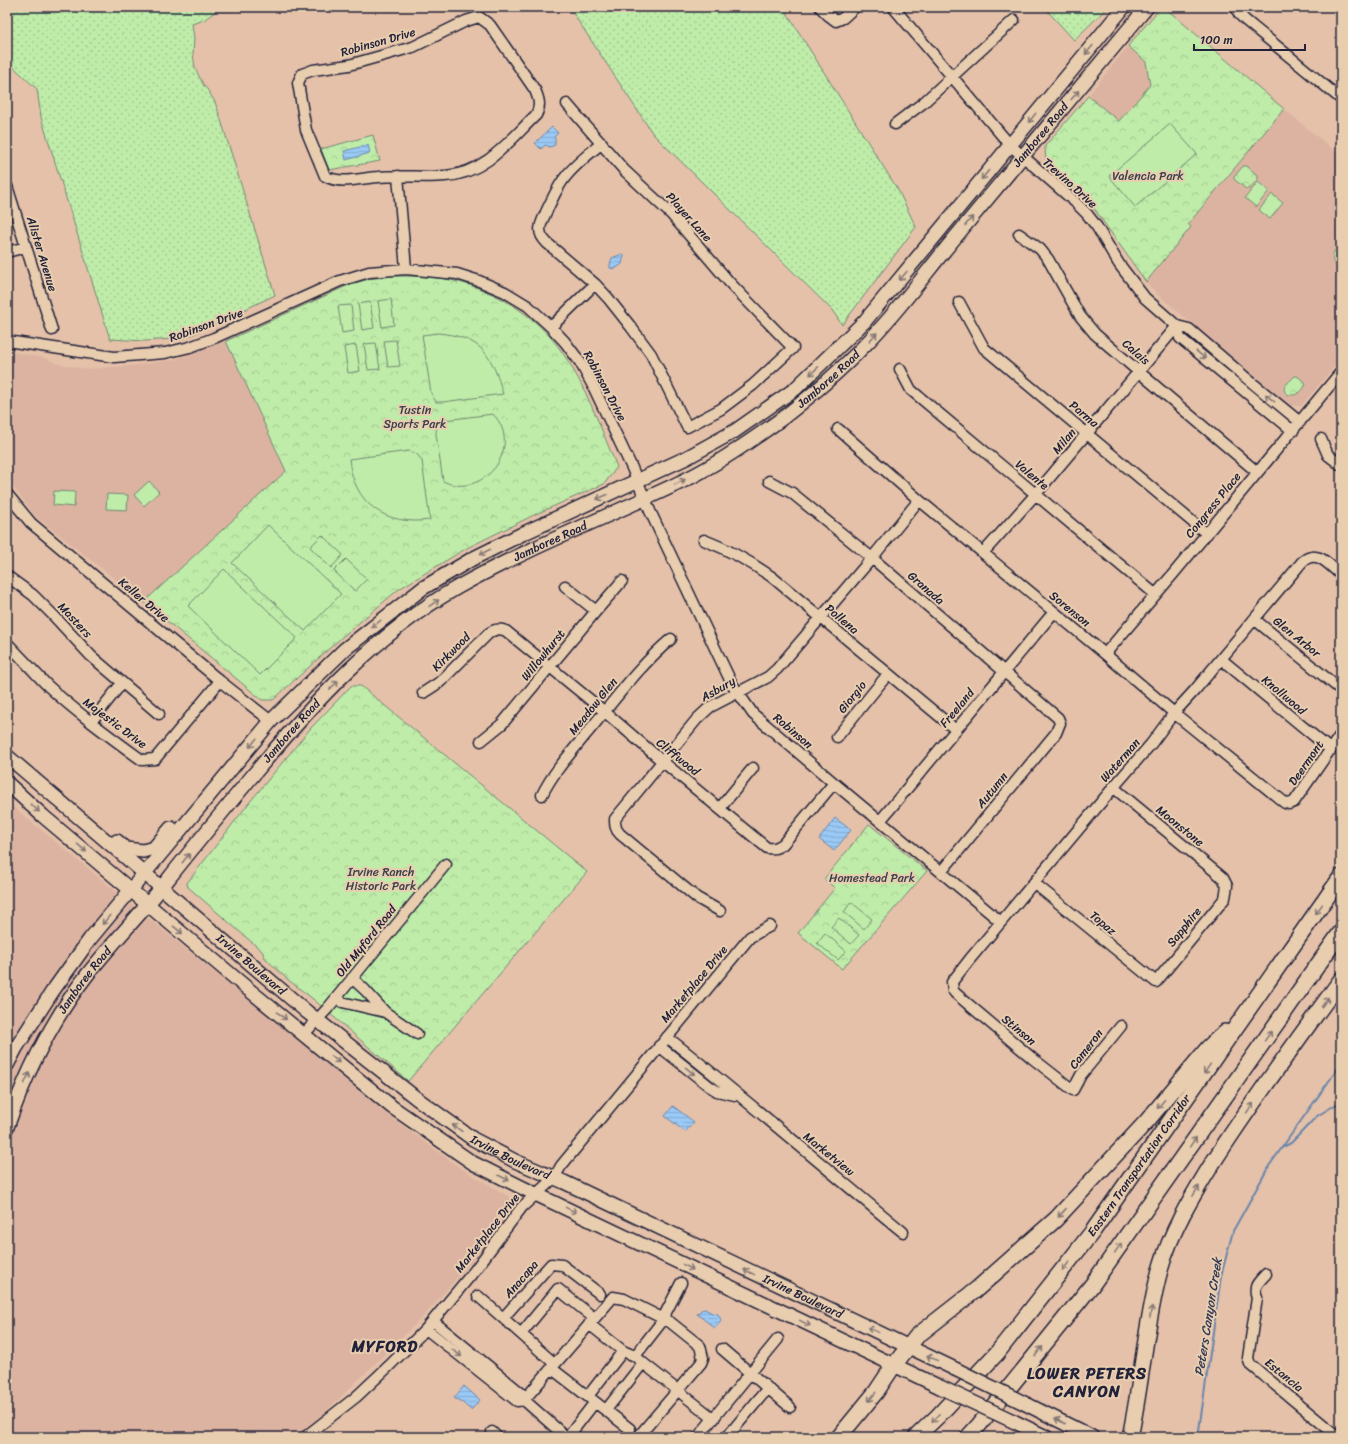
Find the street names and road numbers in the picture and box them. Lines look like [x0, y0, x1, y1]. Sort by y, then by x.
street label: Robinson Drive [338, 21, 418, 63]
street label: Jamboree Road [1006, 96, 1075, 173]
street label: Trevino Drive [1037, 152, 1103, 214]
street label: Player Lane [660, 187, 718, 247]
street label: Alister Avenue [20, 213, 64, 294]
street label: Robinson Drive [166, 301, 246, 349]
street label: Calais [1117, 333, 1156, 371]
street label: Jamboree Road [791, 344, 867, 414]
street label: Robinson Drive [577, 347, 633, 425]
street label: Parma [1064, 395, 1105, 434]
street label: Milan [1046, 422, 1082, 459]
street label: Valente [1010, 454, 1054, 496]
street label: Congress Place [1179, 467, 1247, 543]
street label: Jamboree Road [509, 514, 592, 568]
street label: Granada [902, 566, 950, 610]
street label: Keller Drive [113, 572, 175, 628]
street label: Sorenson [1044, 585, 1096, 633]
street label: Masters [52, 597, 98, 644]
street label: Pollena [820, 598, 864, 640]
street label: Glen Arbor [1268, 610, 1327, 664]
street label: Willowhurst [515, 624, 571, 686]
street label: Kirkwood [426, 626, 477, 677]
street label: Knollwood [1256, 669, 1312, 721]
street label: Asbury [695, 670, 740, 708]
street label: Meadow Glen [563, 672, 624, 740]
street label: Giorgio [832, 676, 872, 718]
street label: Freeland [934, 682, 981, 733]
street label: Majestic Drive [78, 691, 152, 755]
street label: Jamboree Road [256, 693, 327, 768]
street label: Robinson [768, 707, 819, 755]
street label: Cliffwood [651, 732, 705, 782]
street label: Waterman [1094, 732, 1146, 787]
street label: Deermont [1282, 736, 1330, 790]
street label: Autumn [970, 766, 1014, 814]
street label: Moonstone [1151, 799, 1209, 853]
street label: Old Myford Road [330, 899, 403, 982]
street label: Sapphire [1161, 902, 1207, 952]
street label: Topaz [1085, 905, 1122, 941]
street label: Irvine Boulevard [210, 927, 293, 1002]
street label: Jamboree Road [51, 940, 118, 1019]
street label: Marketplace Drive [655, 940, 733, 1028]
street label: Stinson [997, 1009, 1042, 1052]
street label: Cameron [1063, 1024, 1109, 1074]
street label: Eastern Transportation Corridor [1081, 1089, 1197, 1242]
street label: Marketview [798, 1126, 860, 1182]
street label: Irvine Boulevard [465, 1128, 555, 1187]
street label: Marketplace Drive [449, 1188, 525, 1278]
street label: Anacapa [497, 1255, 544, 1304]
street label: Irvine Boulevard [758, 1267, 848, 1326]
street label: Estancia [1259, 1352, 1309, 1398]

